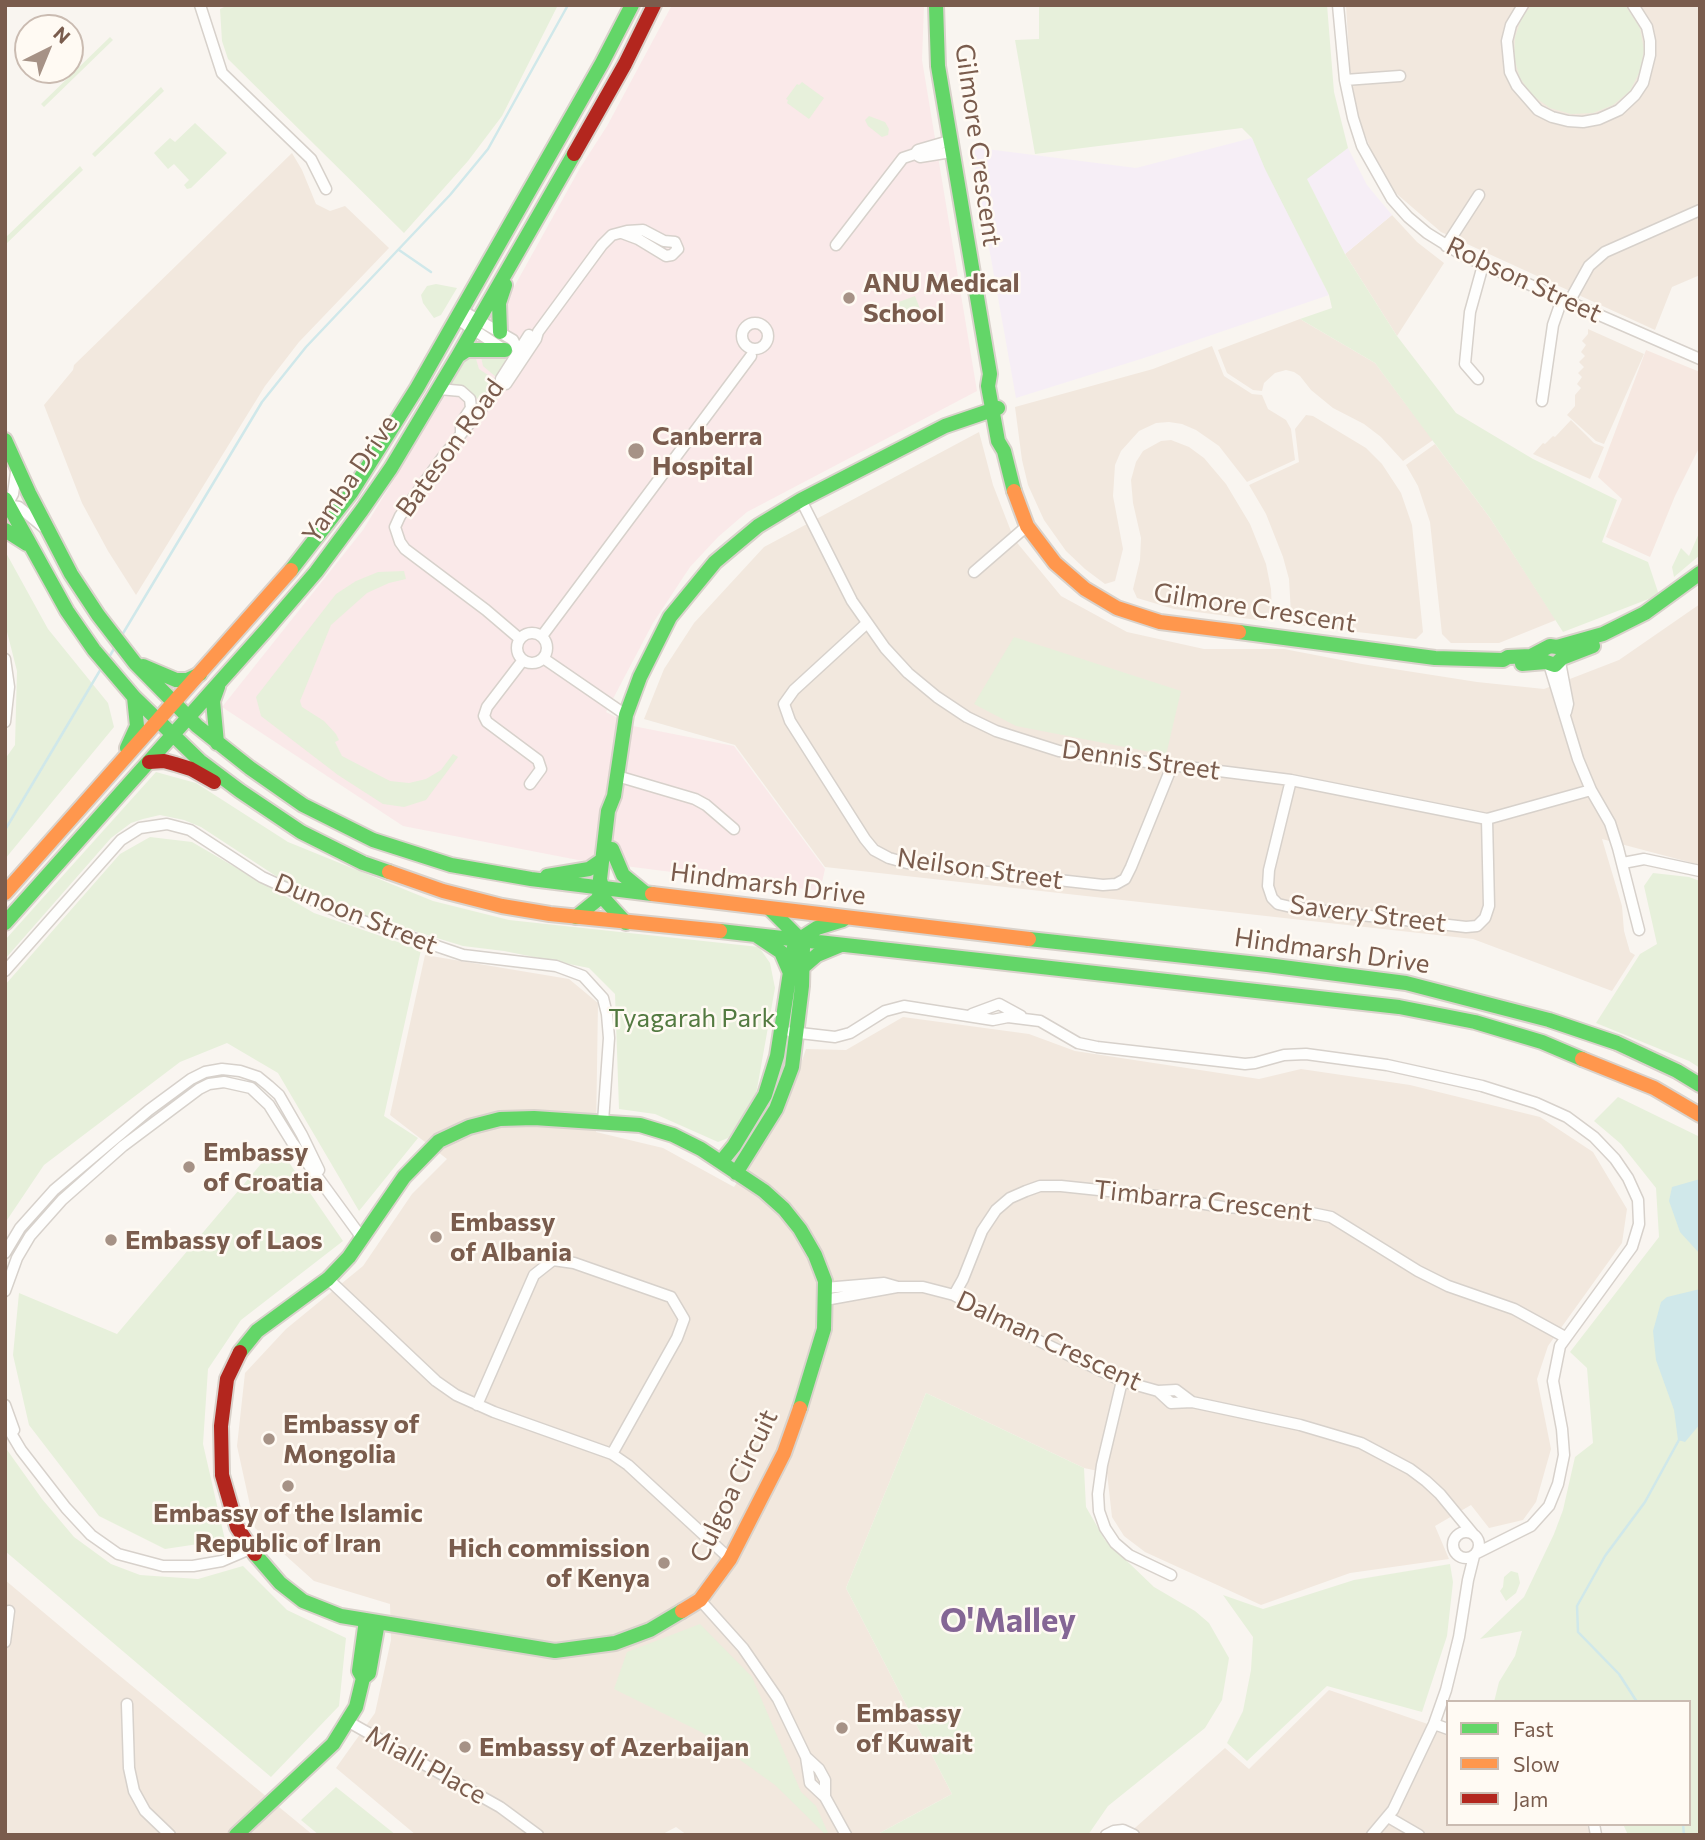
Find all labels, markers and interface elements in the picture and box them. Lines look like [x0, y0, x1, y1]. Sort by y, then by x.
north arrow [14, 14, 84, 84]
text: N [49, 21, 75, 48]
street label: Gilmore Crescent [948, 42, 1008, 248]
street label: Robson Street [1441, 230, 1607, 330]
place label: ANU Medical School [863, 267, 1020, 328]
marker: ANU Medical School [841, 290, 857, 306]
street label: Bateson Road [390, 373, 510, 523]
street label: Yamba Drive [296, 409, 404, 549]
place label: Canberra Hospital [652, 420, 762, 481]
marker: Canberra Hospital [626, 441, 646, 461]
street label: Gilmore Crescent [1152, 577, 1358, 639]
street label: Dennis Street [1060, 733, 1222, 787]
street label: Neilson Street [895, 842, 1065, 896]
street label: Hindmarsh Drive [668, 857, 868, 911]
street label: Dunoon Street [270, 867, 442, 961]
street label: Savery Street [1288, 889, 1448, 939]
street label: Hindmarsh Drive [1232, 922, 1432, 980]
park label: Tyagarah Park [608, 1002, 776, 1034]
place label: Embassy of Croatia [203, 1136, 323, 1198]
marker: Embassy of Croatia [181, 1159, 197, 1175]
street label: Timbarra Crescent [1092, 1174, 1314, 1228]
place label: Embassy of Albania [450, 1206, 572, 1268]
place label: Embassy of Laos [125, 1224, 323, 1256]
marker: Embassy of Albania [428, 1229, 444, 1245]
marker: Embassy of Laos [103, 1232, 119, 1248]
street label: Dalman Crescent [951, 1284, 1147, 1398]
street label: Culgoa Circuit [684, 1405, 784, 1567]
place label: Embassy of Mongolia [283, 1408, 420, 1470]
marker: Embassy of Mongolia [261, 1431, 277, 1447]
marker: Embassy of the Islamic Republic of Iran [280, 1478, 296, 1494]
place label: Embassy of the Islamic Republic of Iran [153, 1497, 423, 1558]
place label: Hich commission of Kenya [448, 1532, 650, 1594]
marker: Hich commission of Kenya [656, 1555, 672, 1571]
district label: O'Malley [940, 1601, 1076, 1641]
place label: Embassy of Kuwait [856, 1697, 973, 1758]
legend [1446, 1700, 1691, 1826]
text: Fast [1513, 1716, 1554, 1741]
street label: Mialli Place [360, 1719, 492, 1811]
marker: Embassy of Kuwait [834, 1720, 850, 1736]
place label: Embassy of Azerbaijan [479, 1731, 749, 1763]
marker: Embassy of Azerbaijan [457, 1739, 473, 1755]
text: Slow [1513, 1751, 1560, 1776]
text: Jam [1513, 1786, 1548, 1811]

